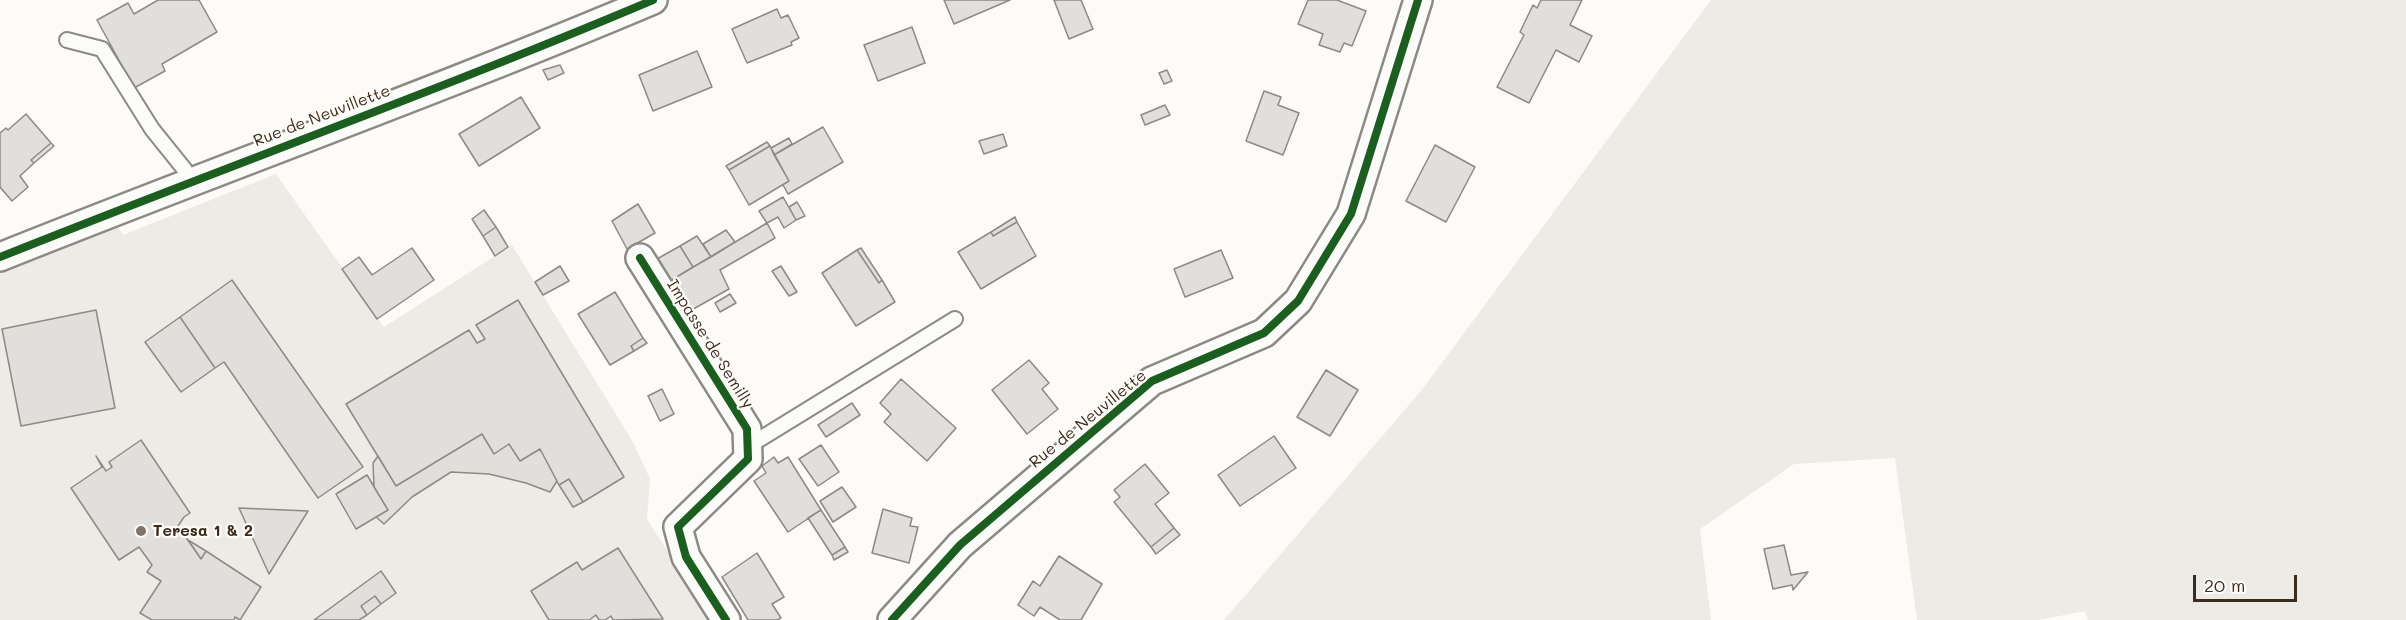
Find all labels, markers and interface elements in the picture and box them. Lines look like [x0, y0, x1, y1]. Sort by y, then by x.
street label: Rue de Neuvillette [251, 81, 393, 151]
street label: Impasse de Semilly [663, 276, 757, 412]
street label: Rue de Neuvillette [1026, 366, 1150, 472]
place label: Teresa 1 & 2 [153, 521, 253, 541]
marker: Teresa 1 & 2 [134, 524, 148, 538]
scale bar [2196, 563, 2300, 601]
text: 20 m [2204, 573, 2245, 597]

